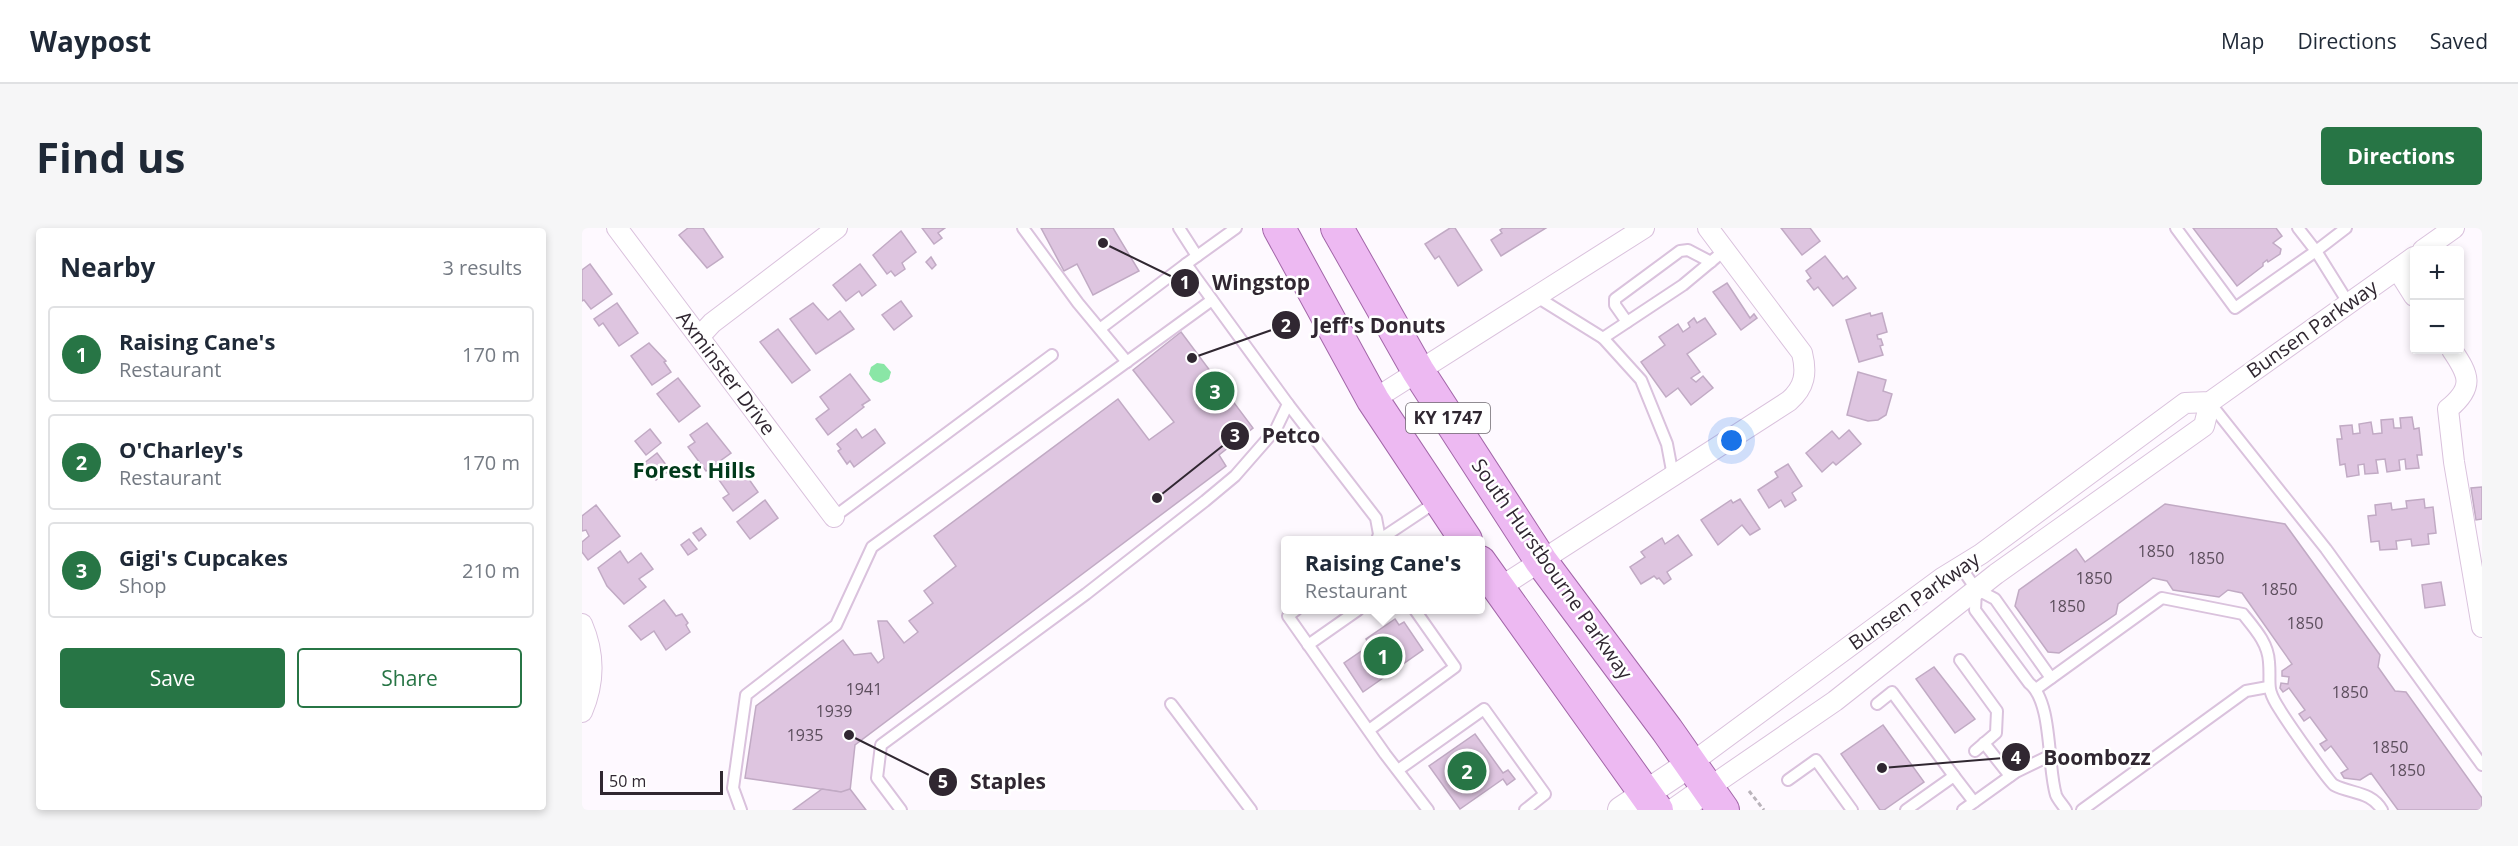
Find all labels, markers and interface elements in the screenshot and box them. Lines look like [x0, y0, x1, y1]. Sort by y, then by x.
text: Waypost [30, 22, 151, 60]
text: Map [2221, 27, 2264, 55]
text: Directions [2297, 27, 2397, 55]
text: Saved [2430, 27, 2488, 55]
button: Directions [2321, 127, 2482, 185]
text: Find us [36, 128, 185, 185]
map controls [2410, 246, 2464, 354]
button: + [2410, 246, 2464, 300]
text: Nearby [60, 249, 155, 285]
text: 3 results [442, 254, 522, 281]
callout: Wingstop [1170, 263, 1322, 302]
text: Wingstop [1212, 268, 1310, 296]
text: 1 [1180, 270, 1190, 294]
street label: Bunsen Parkway [2241, 273, 2383, 384]
button: − [2410, 300, 2464, 354]
street label: Axminster Drive [671, 305, 782, 440]
callout: Jeff's Donuts [1271, 306, 1458, 345]
text: Jeff's Donuts [1311, 311, 1445, 339]
text: 2 [1281, 313, 1291, 337]
text: Raising Cane's [119, 326, 275, 356]
text: 1 [76, 341, 87, 368]
text: 170 m [462, 341, 520, 368]
text: Restaurant [119, 356, 221, 383]
pin: 3 [1196, 368, 1234, 414]
road number: KY 1747 [1406, 403, 1490, 433]
callout: Petco [1220, 416, 1332, 455]
text: Petco [1262, 421, 1320, 449]
text: 3 [1230, 423, 1240, 447]
your location [1717, 426, 1746, 455]
text: O'Charley's [119, 434, 243, 464]
text: 2 [76, 449, 87, 476]
text: 170 m [462, 449, 520, 476]
street label: South Hurstbourne Parkway [1466, 453, 1640, 685]
district label: Forest Hills [633, 454, 755, 484]
text: Restaurant [119, 464, 221, 491]
popup [1281, 536, 1485, 614]
house number: 1850 [2138, 540, 2174, 562]
text: Gigi's Cupcakes [119, 542, 288, 572]
street label: Bunsen Parkway [1843, 545, 1985, 656]
text: Raising Cane's [1305, 547, 1461, 577]
house number: 1850 [2188, 547, 2224, 569]
text: 3 [76, 557, 87, 584]
text: 210 m [462, 557, 520, 584]
house number: 1850 [2076, 567, 2112, 589]
text: Shop [119, 572, 167, 599]
text: Restaurant [1305, 577, 1407, 604]
house number: 1850 [2261, 578, 2297, 600]
house number: 1850 [2049, 595, 2085, 617]
house number: 1850 [2287, 612, 2323, 634]
pin: 1 [1364, 634, 1402, 678]
button: Save [60, 648, 285, 708]
button: Share [297, 648, 522, 708]
house number: 1941 [846, 678, 882, 700]
house number: 1850 [2332, 681, 2368, 703]
house number: 1939 [816, 700, 852, 722]
house number: 1935 [787, 724, 823, 746]
house number: 1850 [2372, 736, 2408, 758]
callout: Boombozz [2001, 738, 2163, 777]
text: Boombozz [2043, 743, 2151, 771]
text: 4 [2011, 745, 2021, 769]
pin: 2 [1448, 748, 1486, 794]
house number: 1850 [2389, 759, 2425, 781]
callout: Staples [928, 762, 1058, 801]
text: Staples [970, 767, 1046, 795]
scale bar [600, 768, 723, 796]
text: 5 [938, 769, 948, 793]
text: 50 m [609, 770, 646, 792]

